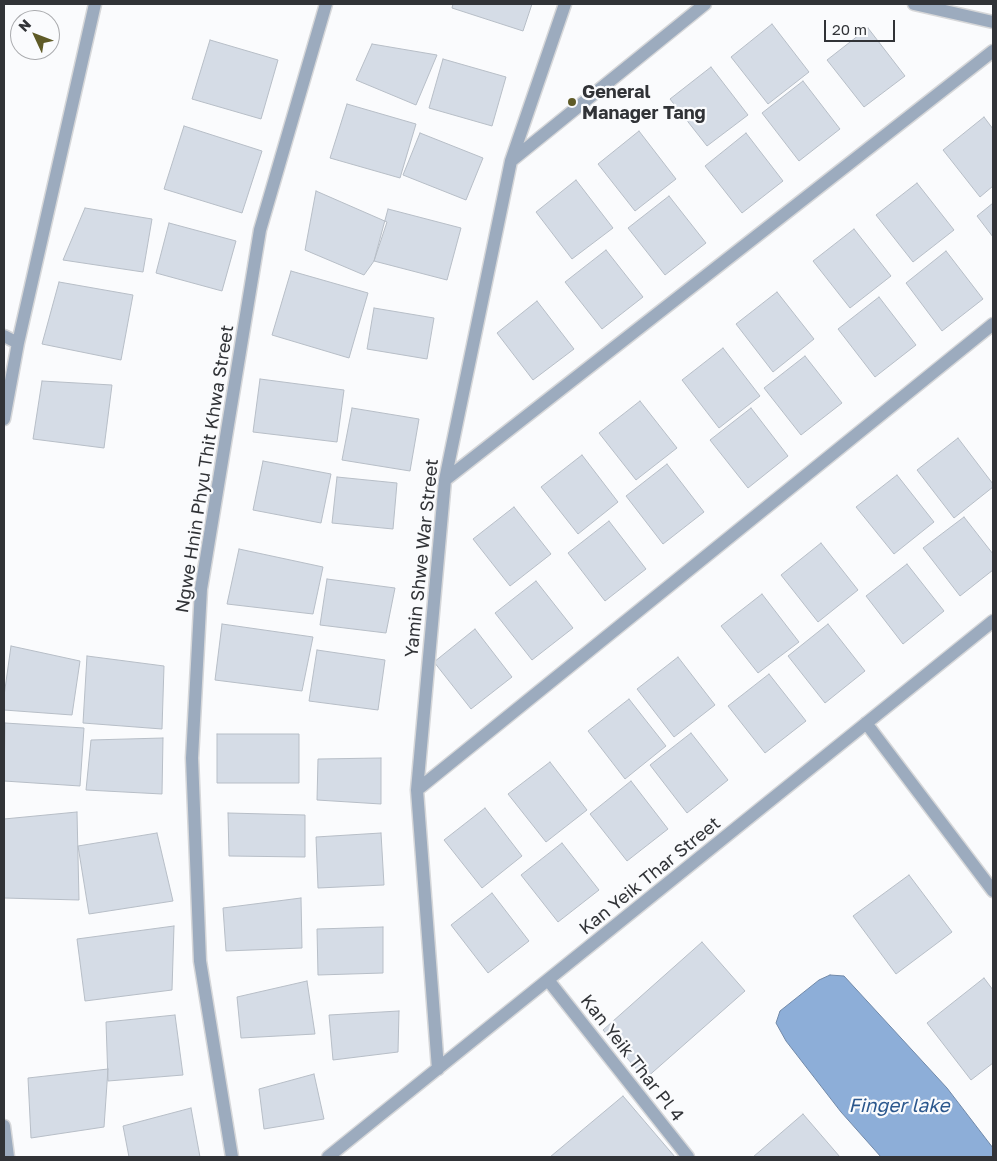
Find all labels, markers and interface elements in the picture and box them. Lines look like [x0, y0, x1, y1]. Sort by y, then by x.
north arrow [10, 10, 60, 60]
scale bar [827, 10, 898, 42]
text: N [15, 15, 34, 35]
text: 20 m [832, 20, 867, 38]
place label: General Manager Tang [582, 81, 706, 124]
marker: General Manager Tang [566, 96, 578, 108]
street label: Ngwe Hnin Phyu Thit Khwa Street [172, 323, 238, 615]
street label: Yamin Shwe War Street [401, 457, 443, 659]
street label: Kan Yeik Thar Street [575, 812, 725, 940]
street label: Kan Yeik Thar Pl 4 [576, 990, 688, 1126]
water label: Finger lake [848, 1095, 950, 1117]

